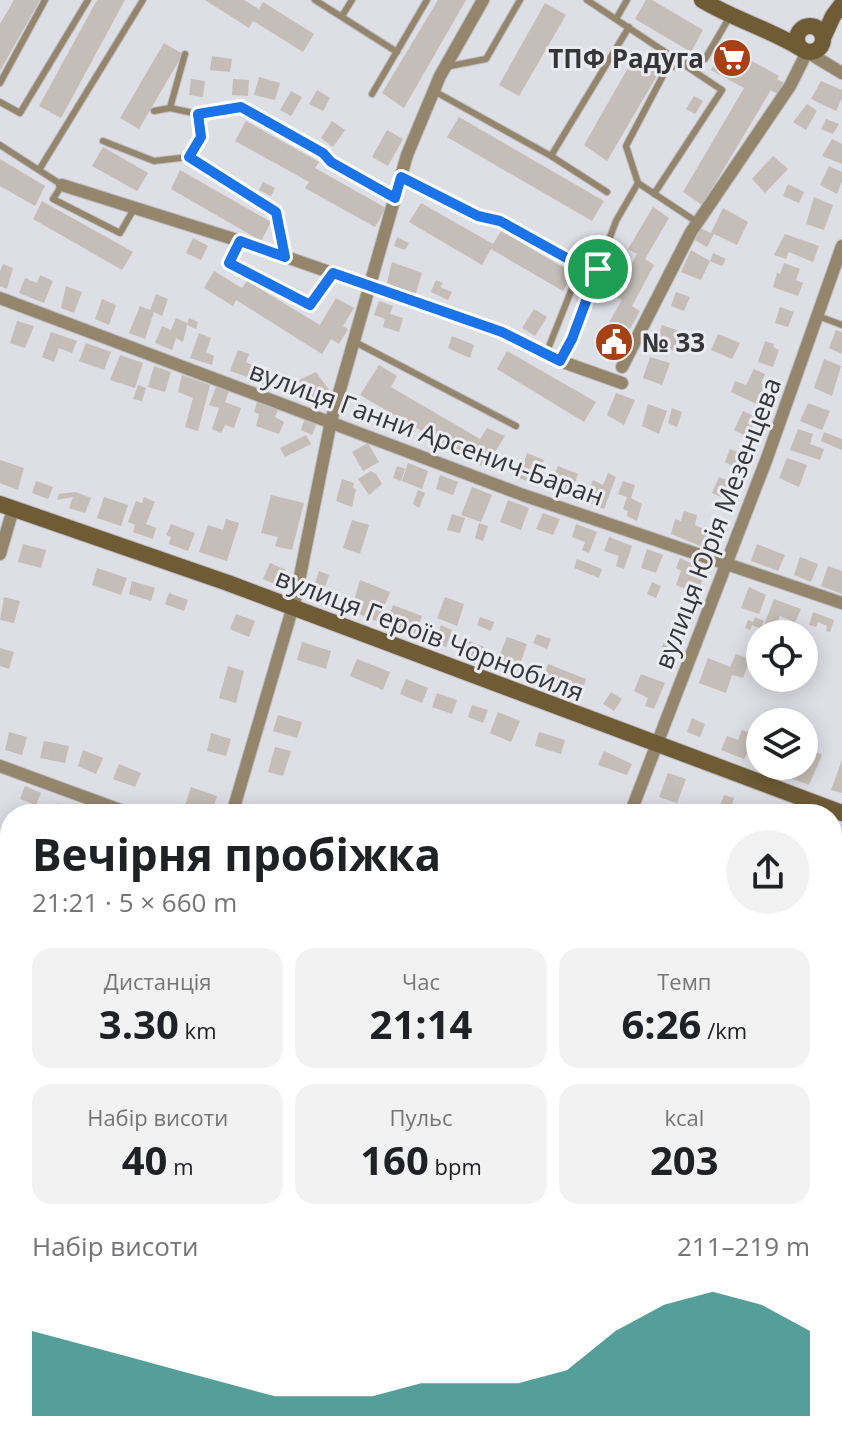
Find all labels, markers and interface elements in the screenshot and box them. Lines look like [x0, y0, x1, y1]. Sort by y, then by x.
supermarket icon: ТПФ Радуга [711, 37, 753, 79]
place label: ТПФ Радуга [548, 40, 704, 76]
pin [564, 235, 632, 303]
icon: arrive [576, 247, 620, 291]
public building icon: № 33 [593, 321, 635, 363]
place label: № 33 [642, 324, 705, 360]
street label: вулиця Ганни Арсенич-Баран [245, 352, 609, 514]
street label: вулиця Юрія Мезенцева [645, 372, 789, 674]
street label: вулиця Героїв Чорнобиля [271, 558, 589, 710]
map controls [746, 620, 818, 780]
button: locate [746, 620, 818, 692]
button: layers [746, 708, 818, 780]
text: Вечірня пробіжка [32, 824, 441, 884]
button: share [726, 830, 810, 914]
text: 21:21 · 5 × 660 m [32, 884, 237, 920]
text: Дистанція [104, 966, 211, 996]
text: Час [402, 966, 440, 996]
text: Темп [657, 966, 711, 996]
text: 3.30 [99, 996, 179, 1051]
text: 21:14 [370, 996, 472, 1051]
text: 6:26 [621, 996, 701, 1051]
text: km [179, 1015, 217, 1045]
text: /km [701, 1015, 747, 1045]
text: Набір висоти [87, 1102, 228, 1132]
text: Пульс [389, 1102, 453, 1132]
text: kcal [664, 1102, 704, 1132]
text: 40 [122, 1132, 167, 1187]
text: 160 [360, 1132, 429, 1187]
text: 203 [650, 1132, 719, 1187]
text: m [167, 1151, 194, 1181]
text: bpm [429, 1151, 482, 1181]
text: Набір висоти [32, 1228, 199, 1264]
text: 211–219 m [677, 1228, 810, 1264]

